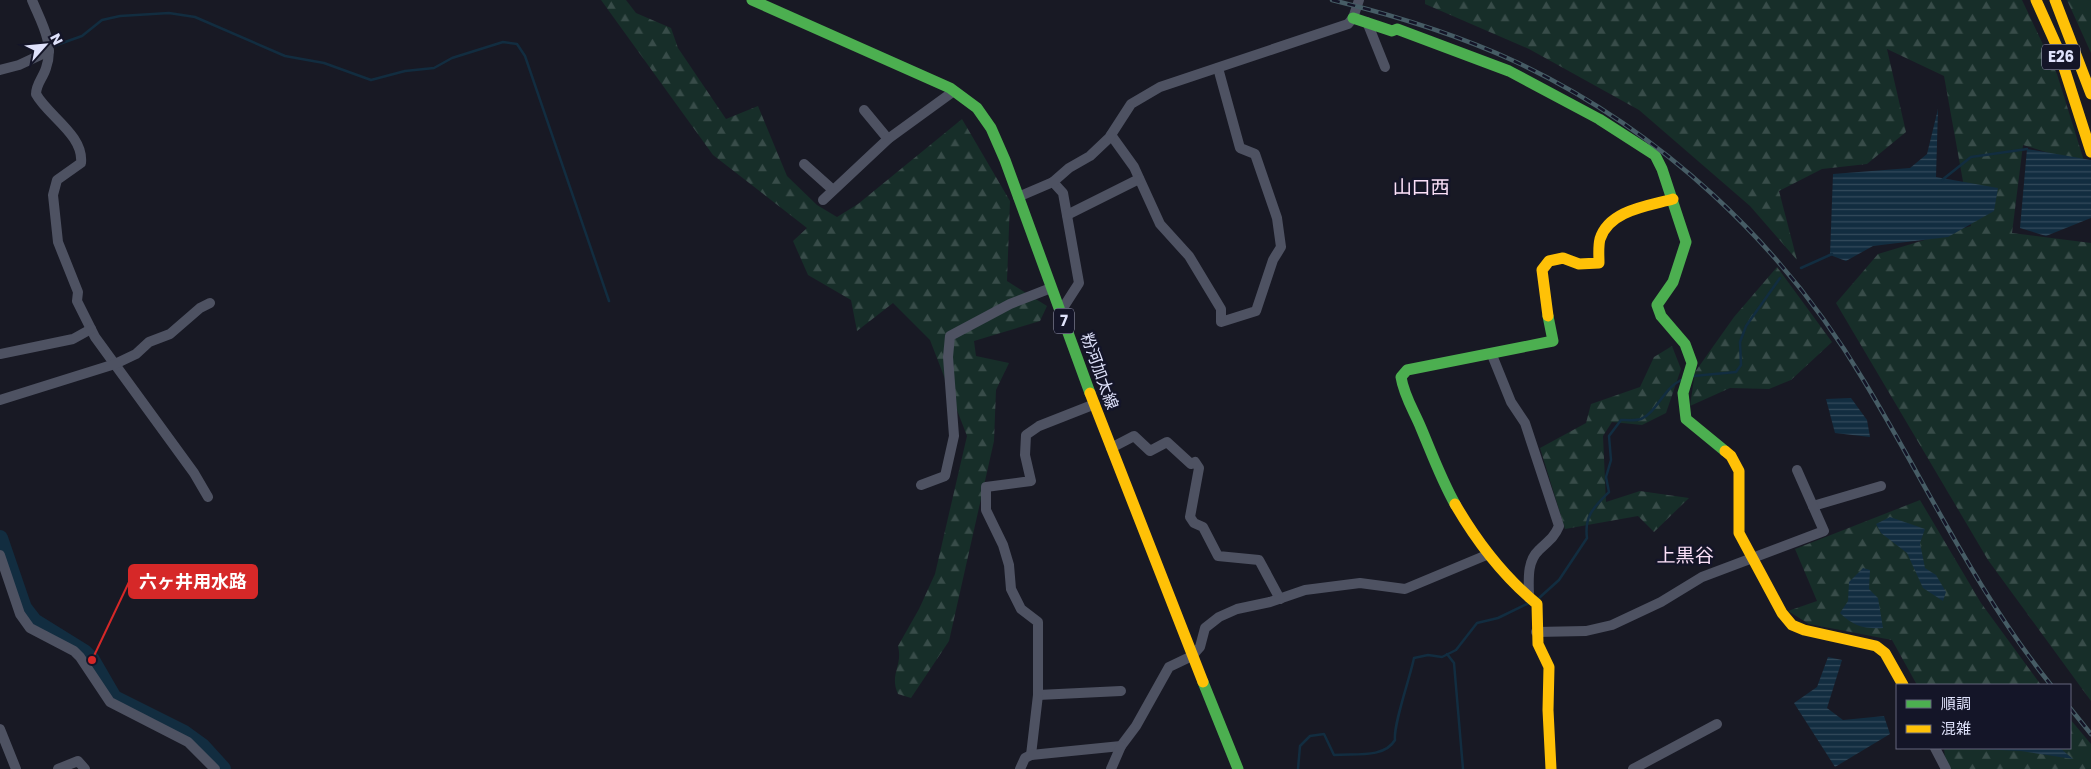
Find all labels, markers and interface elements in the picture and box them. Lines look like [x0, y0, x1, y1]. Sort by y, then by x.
north arrow [20, 20, 70, 70]
text: N [45, 30, 68, 48]
road number: E26 [2042, 44, 2080, 70]
district label: 山口西 [1392, 174, 1450, 201]
road number: 7 [1054, 308, 1074, 334]
street label: 粉河加太線 [1075, 330, 1124, 413]
district label: 上黒谷 [1656, 542, 1714, 569]
callout: 六ヶ井用水路 [129, 565, 257, 598]
text: 六ヶ井用水路 [139, 569, 247, 594]
legend [1896, 684, 2071, 749]
text: 順調 [1941, 693, 1971, 714]
text: 混雑 [1941, 718, 1971, 739]

